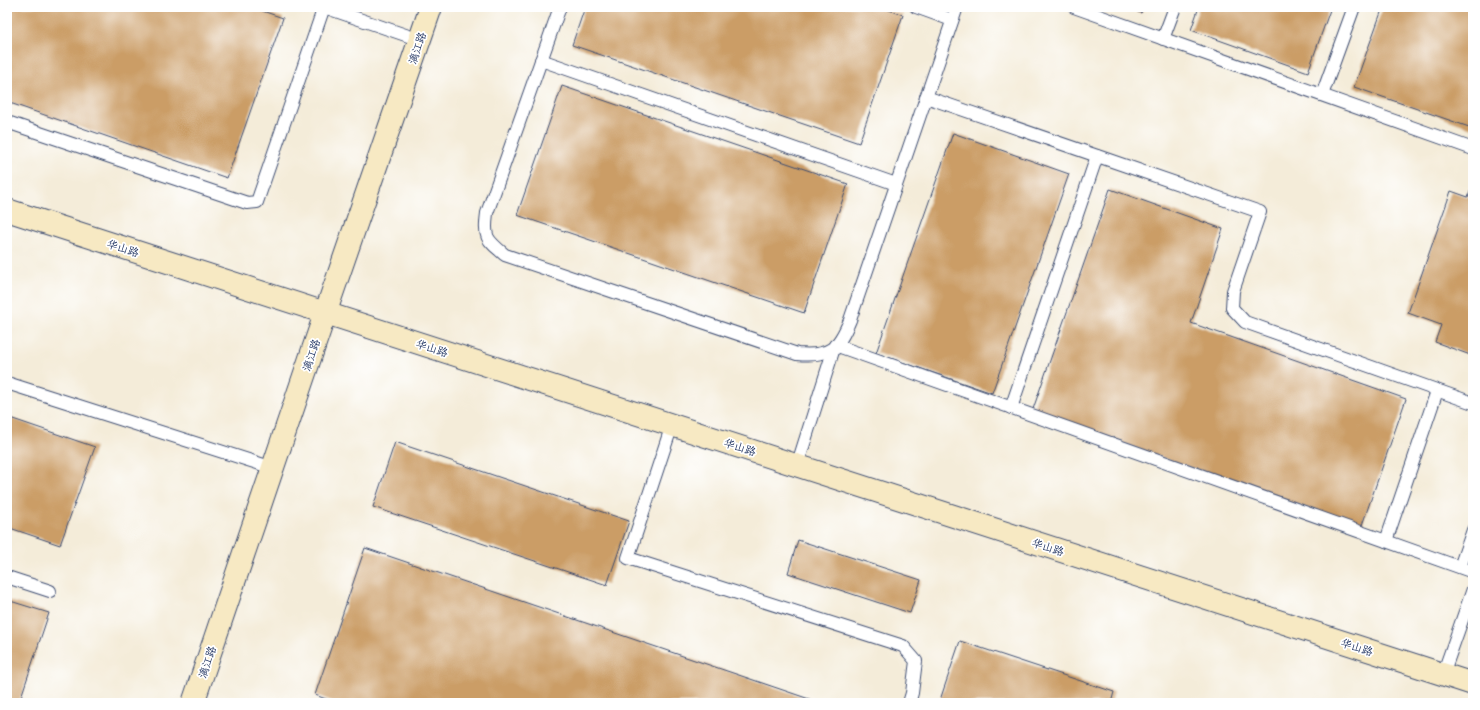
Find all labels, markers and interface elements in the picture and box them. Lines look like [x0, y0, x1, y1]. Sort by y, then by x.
street label: 漓江路 [406, 30, 429, 66]
street label: 华山路 [105, 237, 141, 260]
street label: 漓江路 [300, 337, 323, 373]
street label: 华山路 [414, 337, 450, 360]
street label: 华山路 [722, 436, 758, 459]
street label: 华山路 [1030, 536, 1066, 559]
street label: 华山路 [1339, 636, 1375, 659]
street label: 漓江路 [196, 644, 219, 680]

